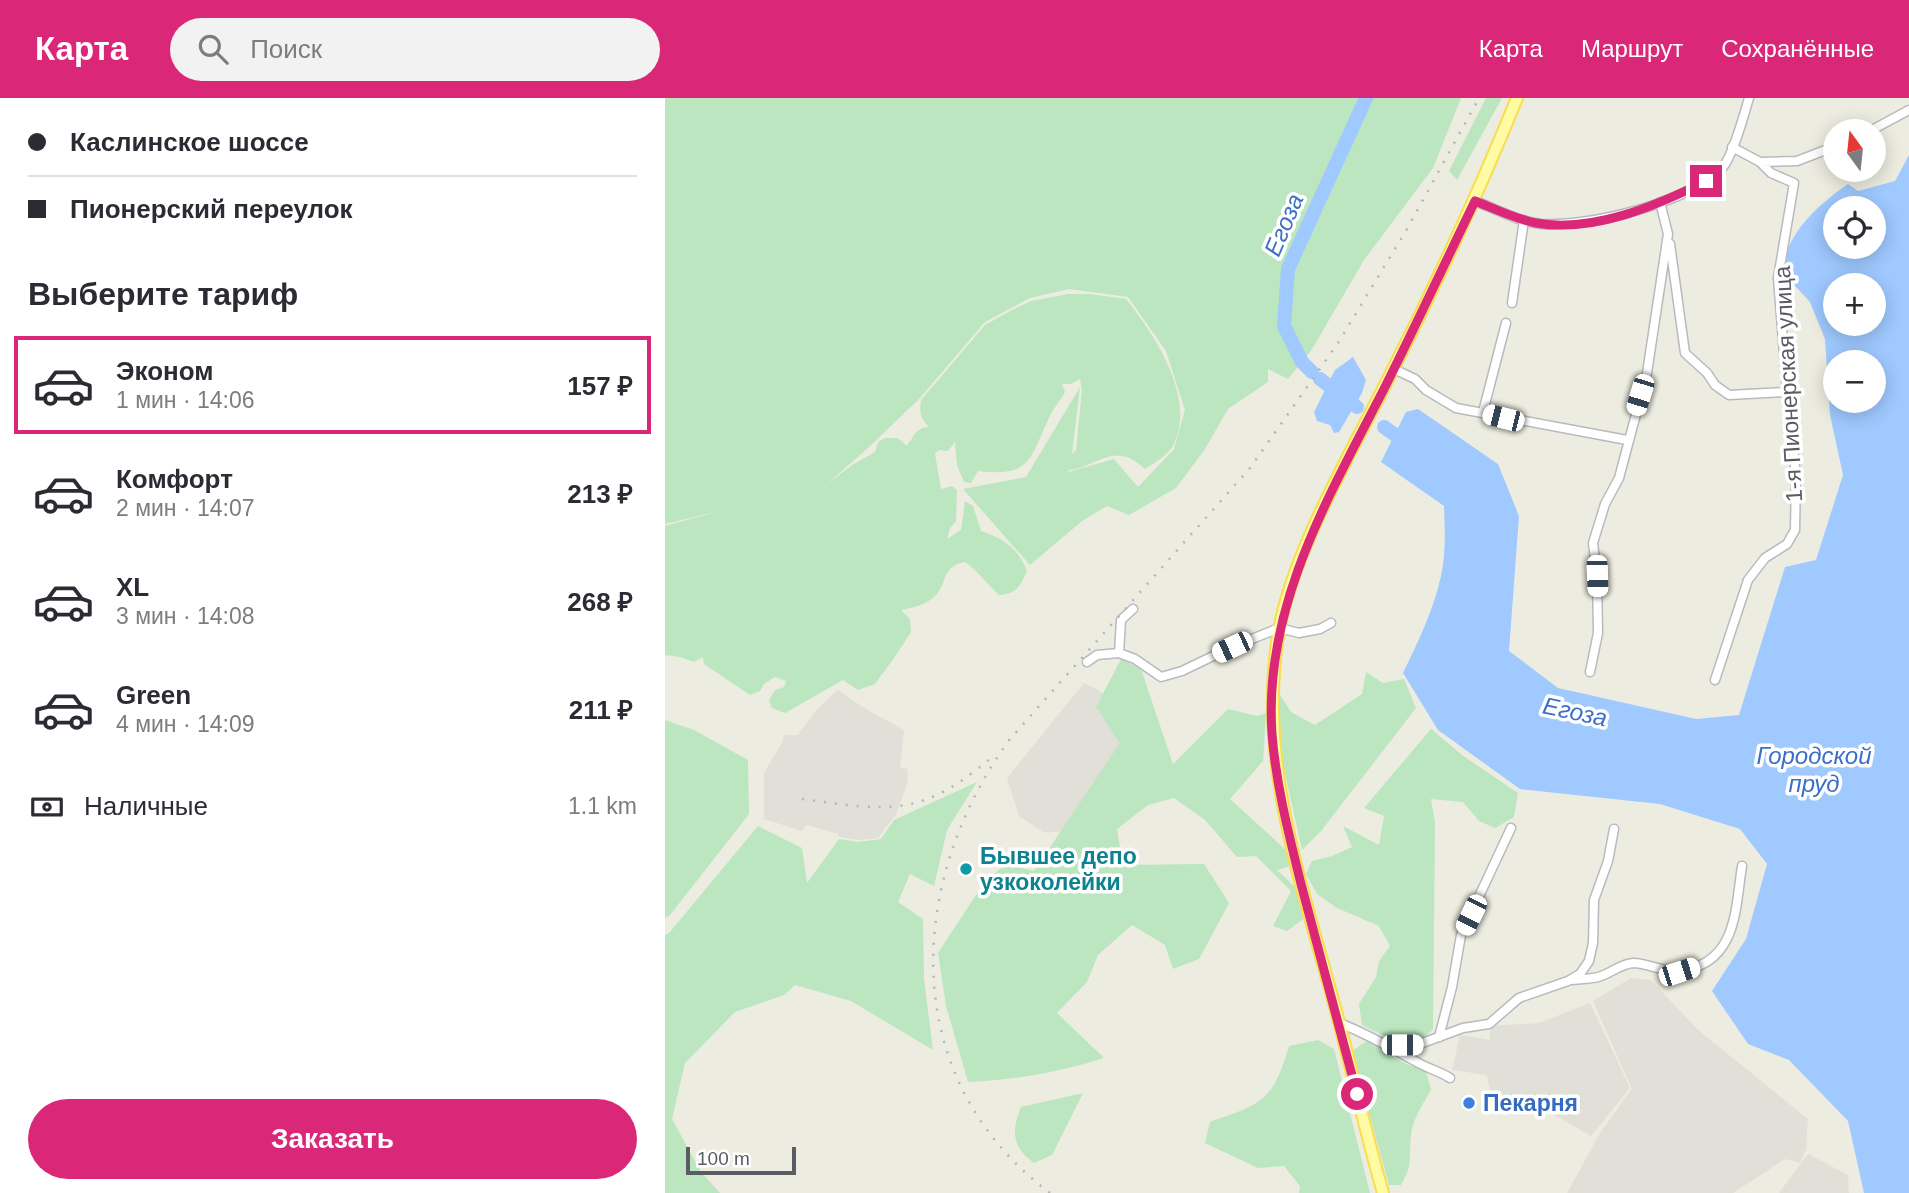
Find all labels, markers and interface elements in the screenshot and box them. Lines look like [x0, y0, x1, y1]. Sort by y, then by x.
search box [170, 18, 660, 81]
text: Карта [35, 30, 128, 67]
icon: search [194, 30, 232, 68]
text: Поиск [250, 34, 322, 64]
text: Карта [1479, 35, 1543, 62]
text: Маршрут [1581, 35, 1683, 62]
text: Сохранённые [1721, 35, 1874, 62]
north arrow [1823, 119, 1887, 182]
map controls [1823, 119, 1886, 413]
text: Каслинское шоссе [70, 127, 309, 157]
route end [1690, 165, 1722, 197]
water label: Егоза [1258, 190, 1309, 260]
text: Пионерский переулок [70, 194, 353, 224]
button: locate [1823, 196, 1886, 259]
street label: 1-я Пионерская улица [1769, 265, 1807, 503]
button: + [1823, 273, 1886, 336]
text: Выберите тариф [28, 276, 298, 312]
button: − [1823, 350, 1886, 413]
icon: car [32, 354, 95, 417]
text: Эконом [116, 356, 214, 386]
text: 157 ₽ [567, 371, 633, 401]
car [1624, 372, 1657, 418]
text: 1 мин · 14:06 [116, 387, 255, 413]
car [1481, 403, 1526, 433]
icon: car [32, 462, 95, 525]
text: Комфорт [116, 464, 233, 494]
text: 213 ₽ [567, 479, 633, 509]
text: 2 мин · 14:07 [116, 495, 255, 521]
car [1586, 555, 1609, 597]
icon: car [32, 570, 95, 633]
text: XL [116, 572, 149, 602]
text: 268 ₽ [567, 587, 633, 617]
text: 3 мин · 14:08 [116, 603, 255, 629]
car [1209, 629, 1256, 665]
icon: car [32, 678, 95, 741]
text: Green [116, 680, 191, 710]
water label: Егоза [1541, 692, 1610, 731]
text: 211 ₽ [569, 695, 633, 725]
text: 4 мин · 14:09 [116, 711, 255, 737]
water label: Городской пруд [1756, 742, 1872, 797]
icon: cash [28, 788, 66, 826]
text: Наличные [84, 791, 208, 821]
text: 1.1 km [568, 793, 637, 819]
place label: Бывшее депо узкоколейки [980, 843, 1137, 895]
marker: Бывшее депо узкоколейки [958, 861, 974, 877]
car [1453, 892, 1490, 938]
car [1656, 956, 1703, 988]
car [1382, 1035, 1424, 1056]
route start [1341, 1078, 1373, 1110]
place label: Пекарня [1483, 1090, 1578, 1116]
marker: Пекарня [1461, 1095, 1477, 1111]
button: Заказать [28, 1099, 637, 1179]
scale bar [686, 1144, 796, 1176]
text: 100 m [697, 1148, 750, 1169]

